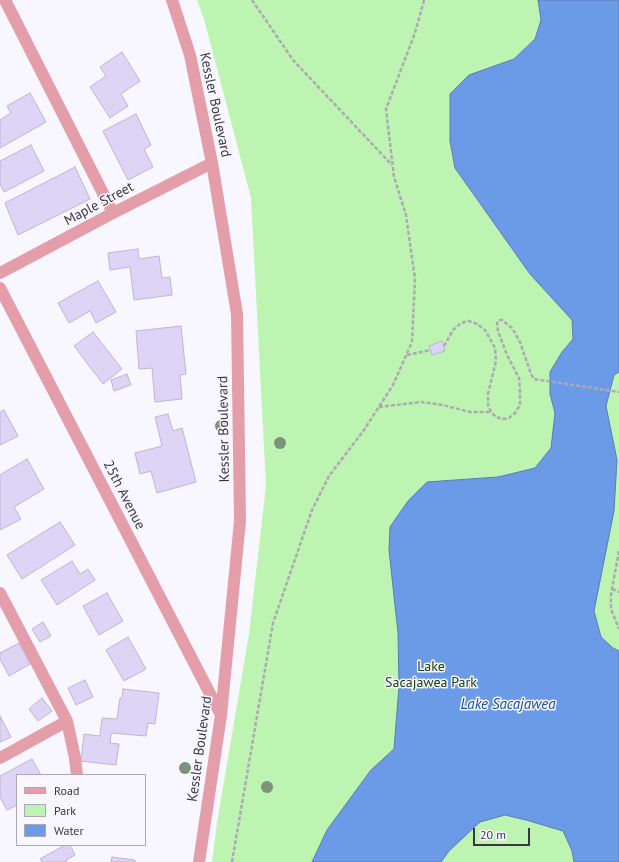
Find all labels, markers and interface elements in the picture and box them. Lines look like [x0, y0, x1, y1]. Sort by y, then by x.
street label: Kessler Boulevard [196, 51, 234, 159]
street label: Maple Street [61, 179, 137, 229]
street label: Kessler Boulevard [215, 376, 233, 482]
street label: 25th Avenue [99, 458, 149, 532]
park label: Lake Sacajawea Park [385, 659, 477, 692]
street label: Kessler Boulevard [184, 695, 216, 803]
water label: Lake Sacajawea [460, 696, 556, 714]
legend [16, 774, 146, 846]
text: Road [54, 783, 79, 798]
text: Park [54, 803, 76, 818]
scale bar [475, 820, 532, 846]
text: Water [54, 823, 84, 838]
text: 20 m [480, 827, 506, 842]

